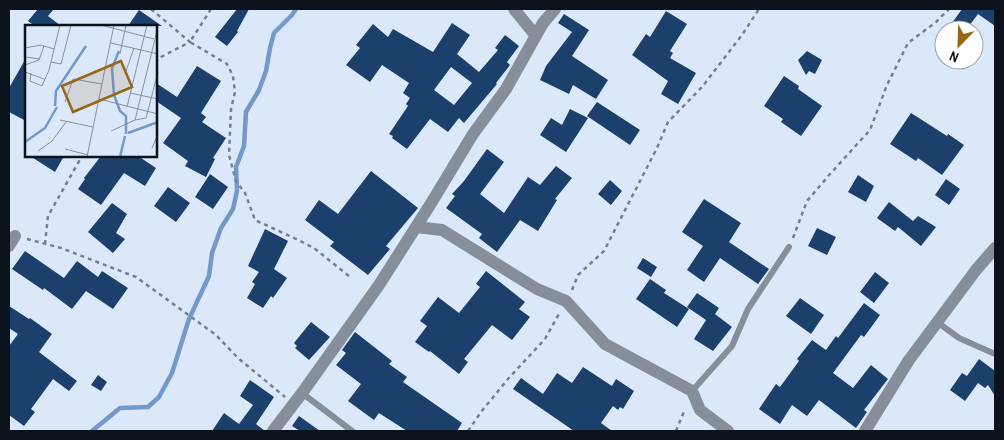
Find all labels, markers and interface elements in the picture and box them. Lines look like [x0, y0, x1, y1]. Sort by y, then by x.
north arrow [934, 20, 984, 70]
inset map [25, 25, 158, 158]
text: N [947, 47, 961, 67]

